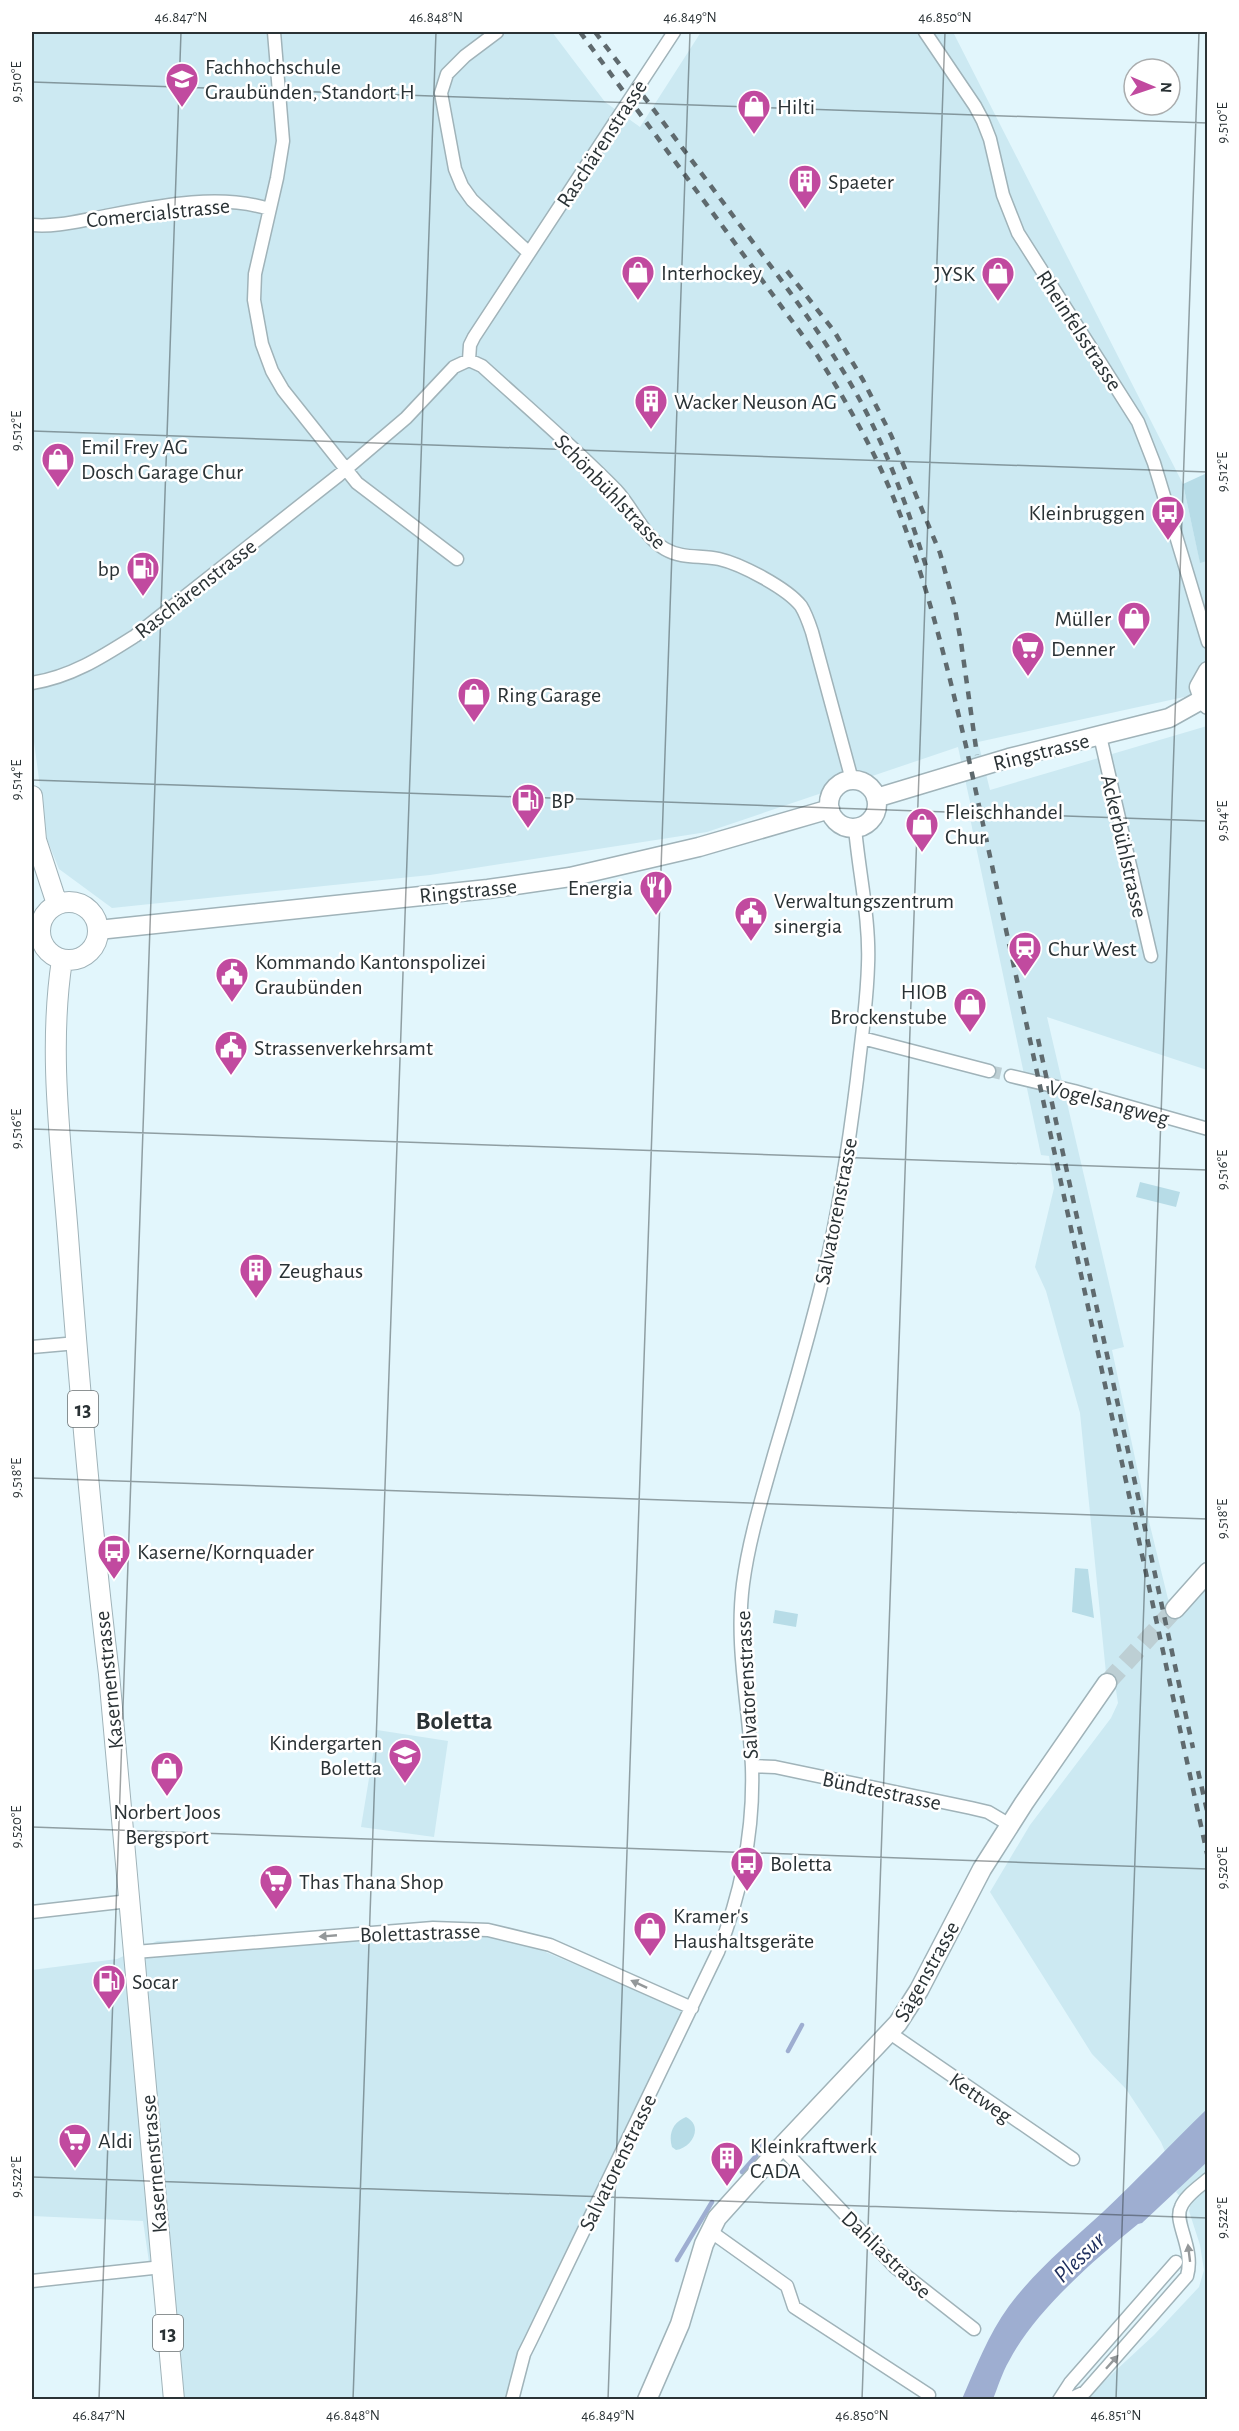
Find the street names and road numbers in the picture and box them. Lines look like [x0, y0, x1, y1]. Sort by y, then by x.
street label: Raschärenstrasse [553, 76, 651, 211]
street label: Comercialstrasse [85, 195, 231, 231]
street label: Rheinfelsstrasse [1032, 266, 1126, 395]
street label: Schönbühlstrasse [550, 430, 670, 553]
street label: Raschärenstrasse [131, 535, 260, 643]
street label: Ringstrasse [991, 729, 1092, 775]
street label: Ackerbühlstrasse [1097, 773, 1151, 920]
street label: Ringstrasse [418, 875, 518, 907]
street label: Vogelsangweg [1046, 1076, 1172, 1130]
street label: Salvatorenstrasse [811, 1136, 861, 1286]
road number: 13 [68, 1391, 98, 1427]
street label: Kasernenstrasse [91, 1610, 127, 1750]
street label: Salvatorenstrasse [732, 1610, 762, 1760]
street label: Bündtestrasse [820, 1768, 943, 1814]
street label: Sägenstrasse [890, 1918, 963, 2025]
street label: Bolettastrasse [359, 1920, 481, 1946]
street label: Kettweg [945, 2068, 1016, 2127]
street label: Salvatorenstrasse [575, 2091, 660, 2234]
street label: Kasernenstrasse [137, 2094, 171, 2234]
street label: Dahliastrasse [837, 2207, 935, 2303]
road number: 13 [153, 2315, 183, 2351]

